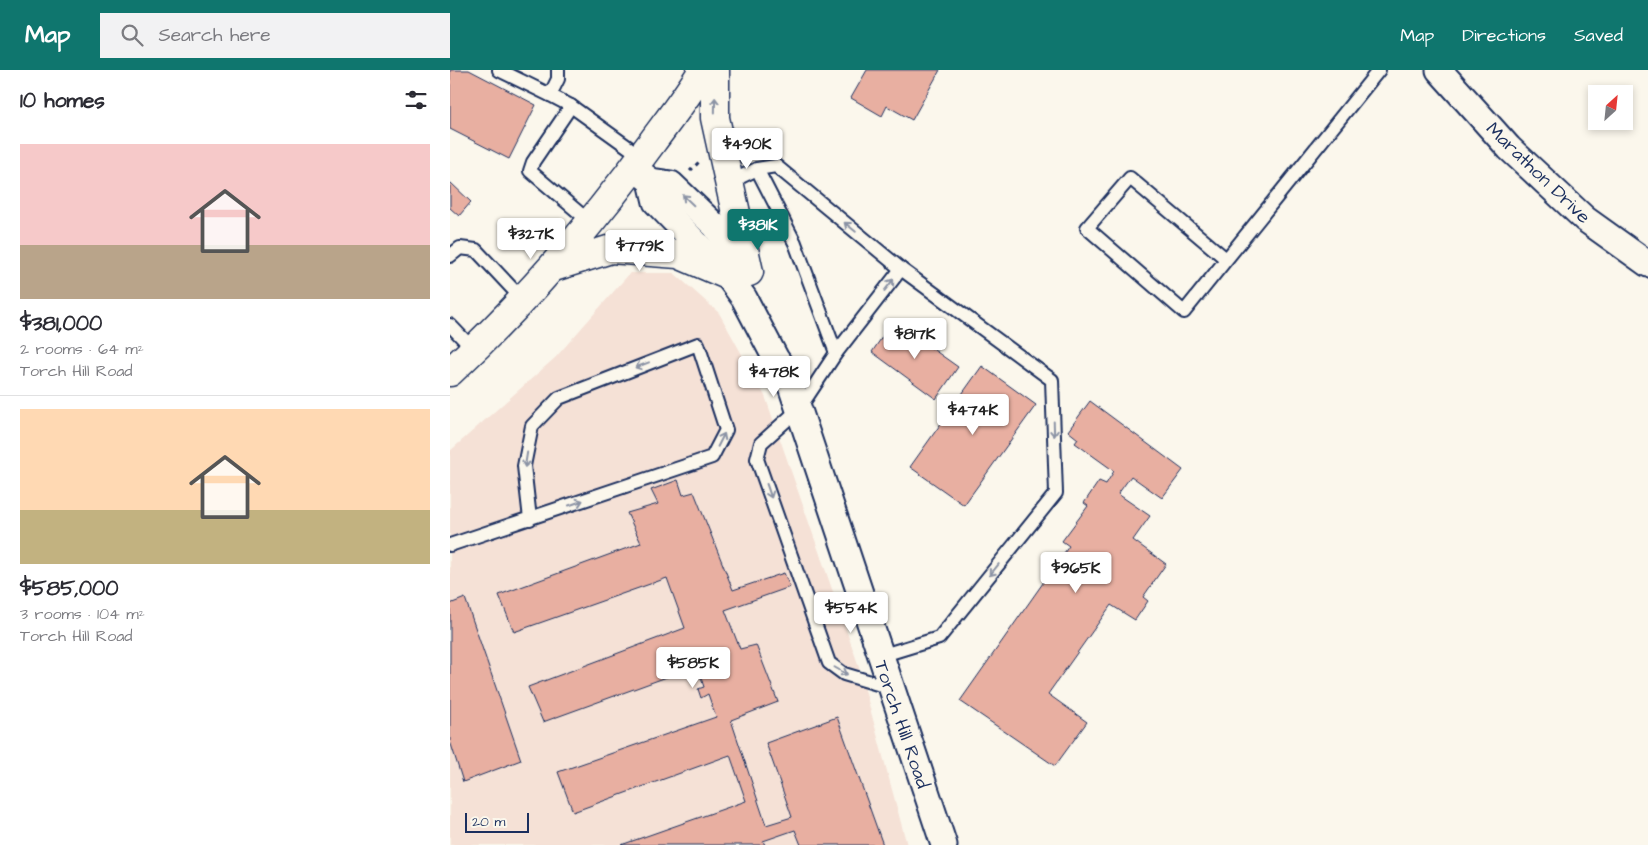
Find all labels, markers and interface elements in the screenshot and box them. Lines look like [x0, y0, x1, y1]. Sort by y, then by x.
search box [100, 13, 450, 58]
text: Map [25, 18, 70, 52]
icon: search [118, 21, 146, 49]
text: Search here [158, 22, 271, 49]
text: Map [1400, 23, 1434, 48]
text: Directions [1462, 23, 1546, 48]
text: Saved [1574, 23, 1623, 48]
north arrow [1588, 85, 1632, 130]
map controls [1588, 85, 1633, 130]
text: 10 homes [20, 86, 105, 115]
icon: filters [402, 86, 430, 114]
one-way arrow [710, 97, 720, 114]
street label: Marathon Drive [1480, 116, 1596, 230]
pin: $490K [712, 128, 782, 170]
text: $490K [723, 133, 771, 155]
icon: home [180, 176, 270, 266]
one-way arrow [682, 194, 694, 207]
pin: $381K [723, 208, 793, 251]
text: $381K [738, 214, 778, 236]
pin: $327K [496, 218, 566, 260]
one-way arrow [844, 222, 857, 233]
text: $327K [508, 223, 554, 245]
pin: $779K [605, 230, 675, 272]
text: $779K [616, 235, 664, 257]
one-way arrow [884, 279, 895, 292]
text: $381,000 [20, 309, 102, 338]
pin: $817K [880, 318, 950, 360]
text: $817K [895, 323, 935, 345]
text: 2 rooms · 64 m² [20, 338, 144, 360]
pin: $478K [739, 356, 809, 398]
text: Torch Hill Road [20, 360, 133, 382]
text: $478K [749, 361, 799, 383]
one-way arrow [634, 362, 649, 371]
pin: $474K [938, 394, 1008, 436]
text: $474K [948, 399, 998, 421]
one-way arrow [1049, 421, 1058, 437]
one-way arrow [716, 433, 726, 448]
icon: home [180, 442, 270, 532]
one-way arrow [520, 452, 530, 468]
one-way arrow [764, 483, 774, 499]
one-way arrow [568, 498, 584, 507]
pin: $965K [1041, 552, 1111, 594]
text: $965K [1051, 557, 1101, 579]
one-way arrow [988, 563, 999, 576]
text: $585,000 [20, 574, 119, 603]
pin: $554K [816, 592, 886, 634]
text: $554K [825, 597, 877, 619]
text: 3 rooms · 104 m² [20, 603, 145, 625]
text: Torch Hill Road [20, 625, 133, 647]
pin: $585K [658, 646, 728, 689]
text: $585K [667, 652, 719, 674]
street label: Torch Hill Road [867, 657, 936, 792]
one-way arrow [834, 666, 849, 676]
scale bar [465, 810, 529, 833]
text: 20 m [472, 812, 505, 832]

